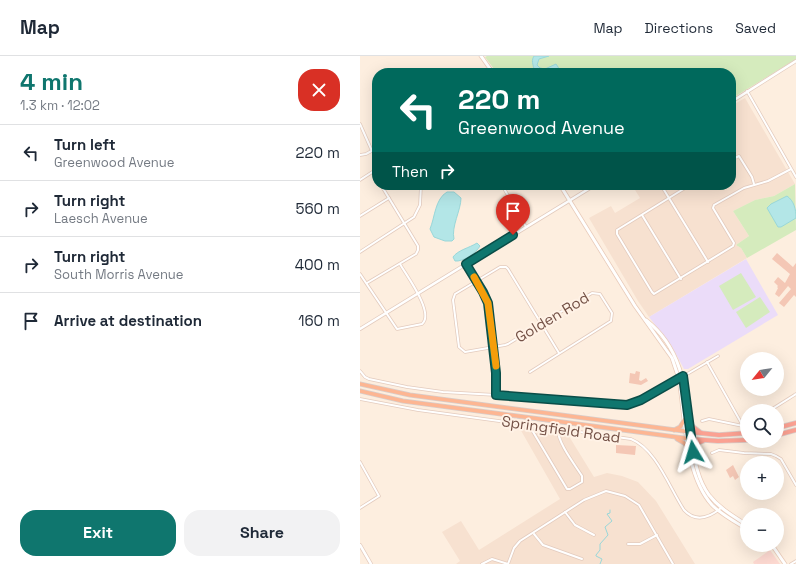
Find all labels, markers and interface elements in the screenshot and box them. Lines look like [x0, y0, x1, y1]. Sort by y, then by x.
text: Map [20, 15, 60, 40]
text: Map [593, 19, 623, 37]
text: Directions [645, 19, 713, 37]
text: Saved [735, 19, 776, 37]
text: 4 min [20, 66, 83, 97]
button: close [298, 69, 340, 111]
text: 220 m [458, 81, 540, 117]
icon: left [392, 84, 444, 136]
text: 1.3 km · 12:02 [20, 97, 100, 114]
text: Greenwood Avenue [458, 116, 625, 139]
text: Turn left [54, 135, 116, 154]
icon: left [20, 142, 42, 164]
text: 220 m [296, 143, 340, 162]
text: Greenwood Avenue [54, 154, 174, 171]
icon: right [436, 160, 458, 182]
text: Then [392, 162, 428, 181]
text: Turn right [54, 191, 125, 210]
pin [496, 194, 530, 235]
icon: right [20, 198, 42, 220]
text: 560 m [295, 199, 340, 218]
icon: arrive [502, 200, 524, 222]
text: Laesch Avenue [54, 210, 148, 227]
text: Turn right [54, 247, 125, 266]
icon: right [20, 254, 42, 276]
text: 400 m [295, 255, 340, 274]
text: South Morris Avenue [54, 266, 183, 283]
street label: Golden Rod [512, 288, 592, 346]
icon: arrive [20, 310, 42, 332]
text: Arrive at destination [54, 311, 202, 330]
text: 160 m [298, 311, 340, 330]
north arrow [740, 352, 784, 396]
map controls [740, 352, 784, 552]
button: search [740, 404, 784, 448]
street label: Springfield Road [500, 411, 622, 447]
position arrow [672, 431, 714, 473]
button: + [740, 456, 784, 500]
button: − [740, 508, 784, 552]
button: Exit [20, 510, 176, 556]
button: Share [184, 510, 340, 556]

